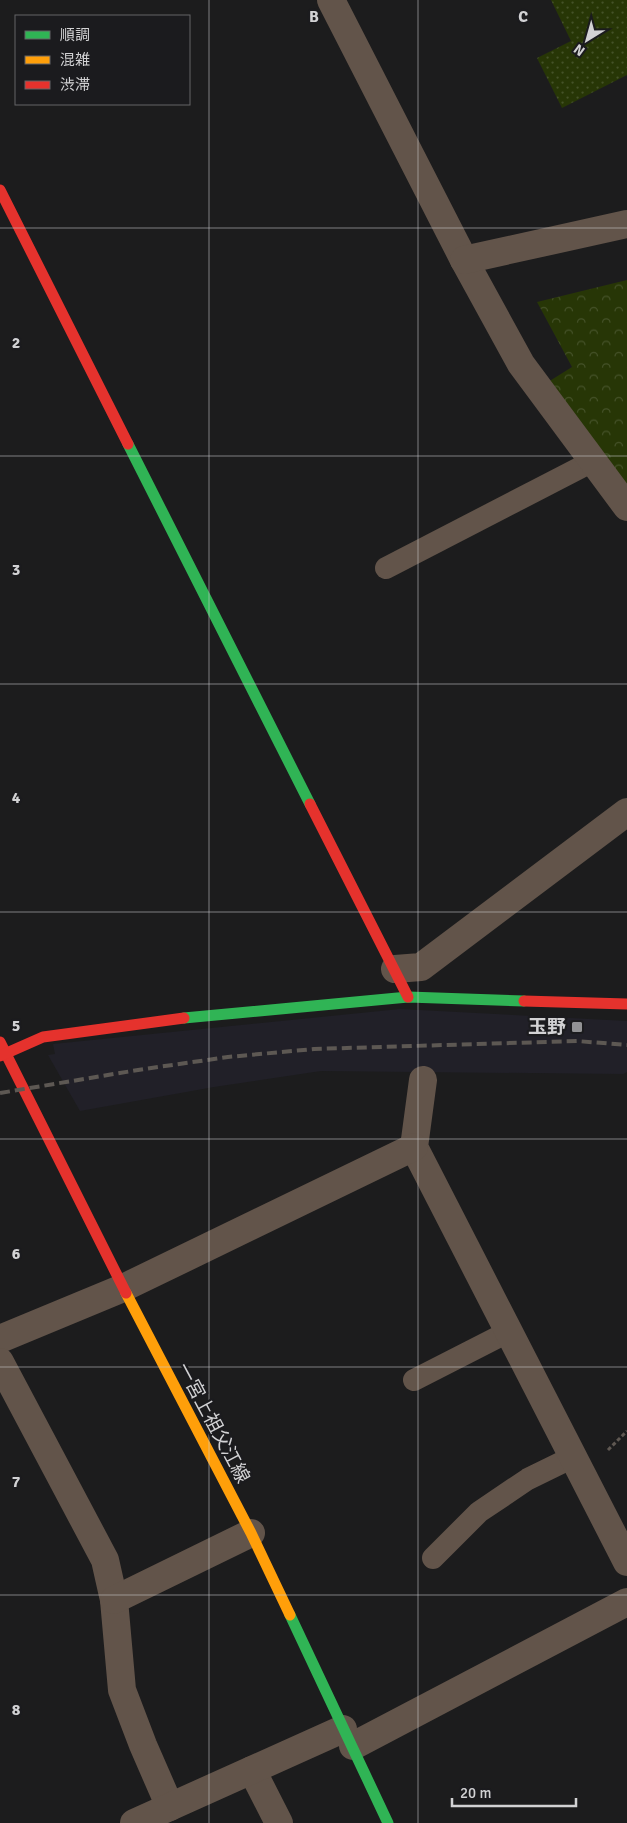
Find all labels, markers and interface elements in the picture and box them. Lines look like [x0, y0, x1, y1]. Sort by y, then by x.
text: B [309, 7, 319, 27]
text: C [518, 7, 528, 27]
legend [15, 15, 190, 105]
north arrow [562, 15, 612, 65]
text: 順調 [60, 26, 90, 44]
text: N [570, 40, 588, 60]
text: 混雑 [60, 51, 90, 69]
text: 渋滞 [60, 76, 90, 94]
text: 2 [12, 333, 20, 353]
text: 3 [12, 560, 20, 580]
text: 4 [12, 788, 21, 808]
place label: 玉野 [528, 1015, 566, 1039]
text: 5 [12, 1016, 20, 1036]
marker: 玉野 [570, 1020, 584, 1034]
text: 6 [12, 1244, 21, 1264]
street label: 一宮上祖父江線 [171, 1359, 255, 1487]
text: 7 [12, 1472, 21, 1492]
text: 8 [12, 1700, 21, 1720]
scale bar [452, 1776, 576, 1808]
text: 20 m [460, 1784, 491, 1802]

